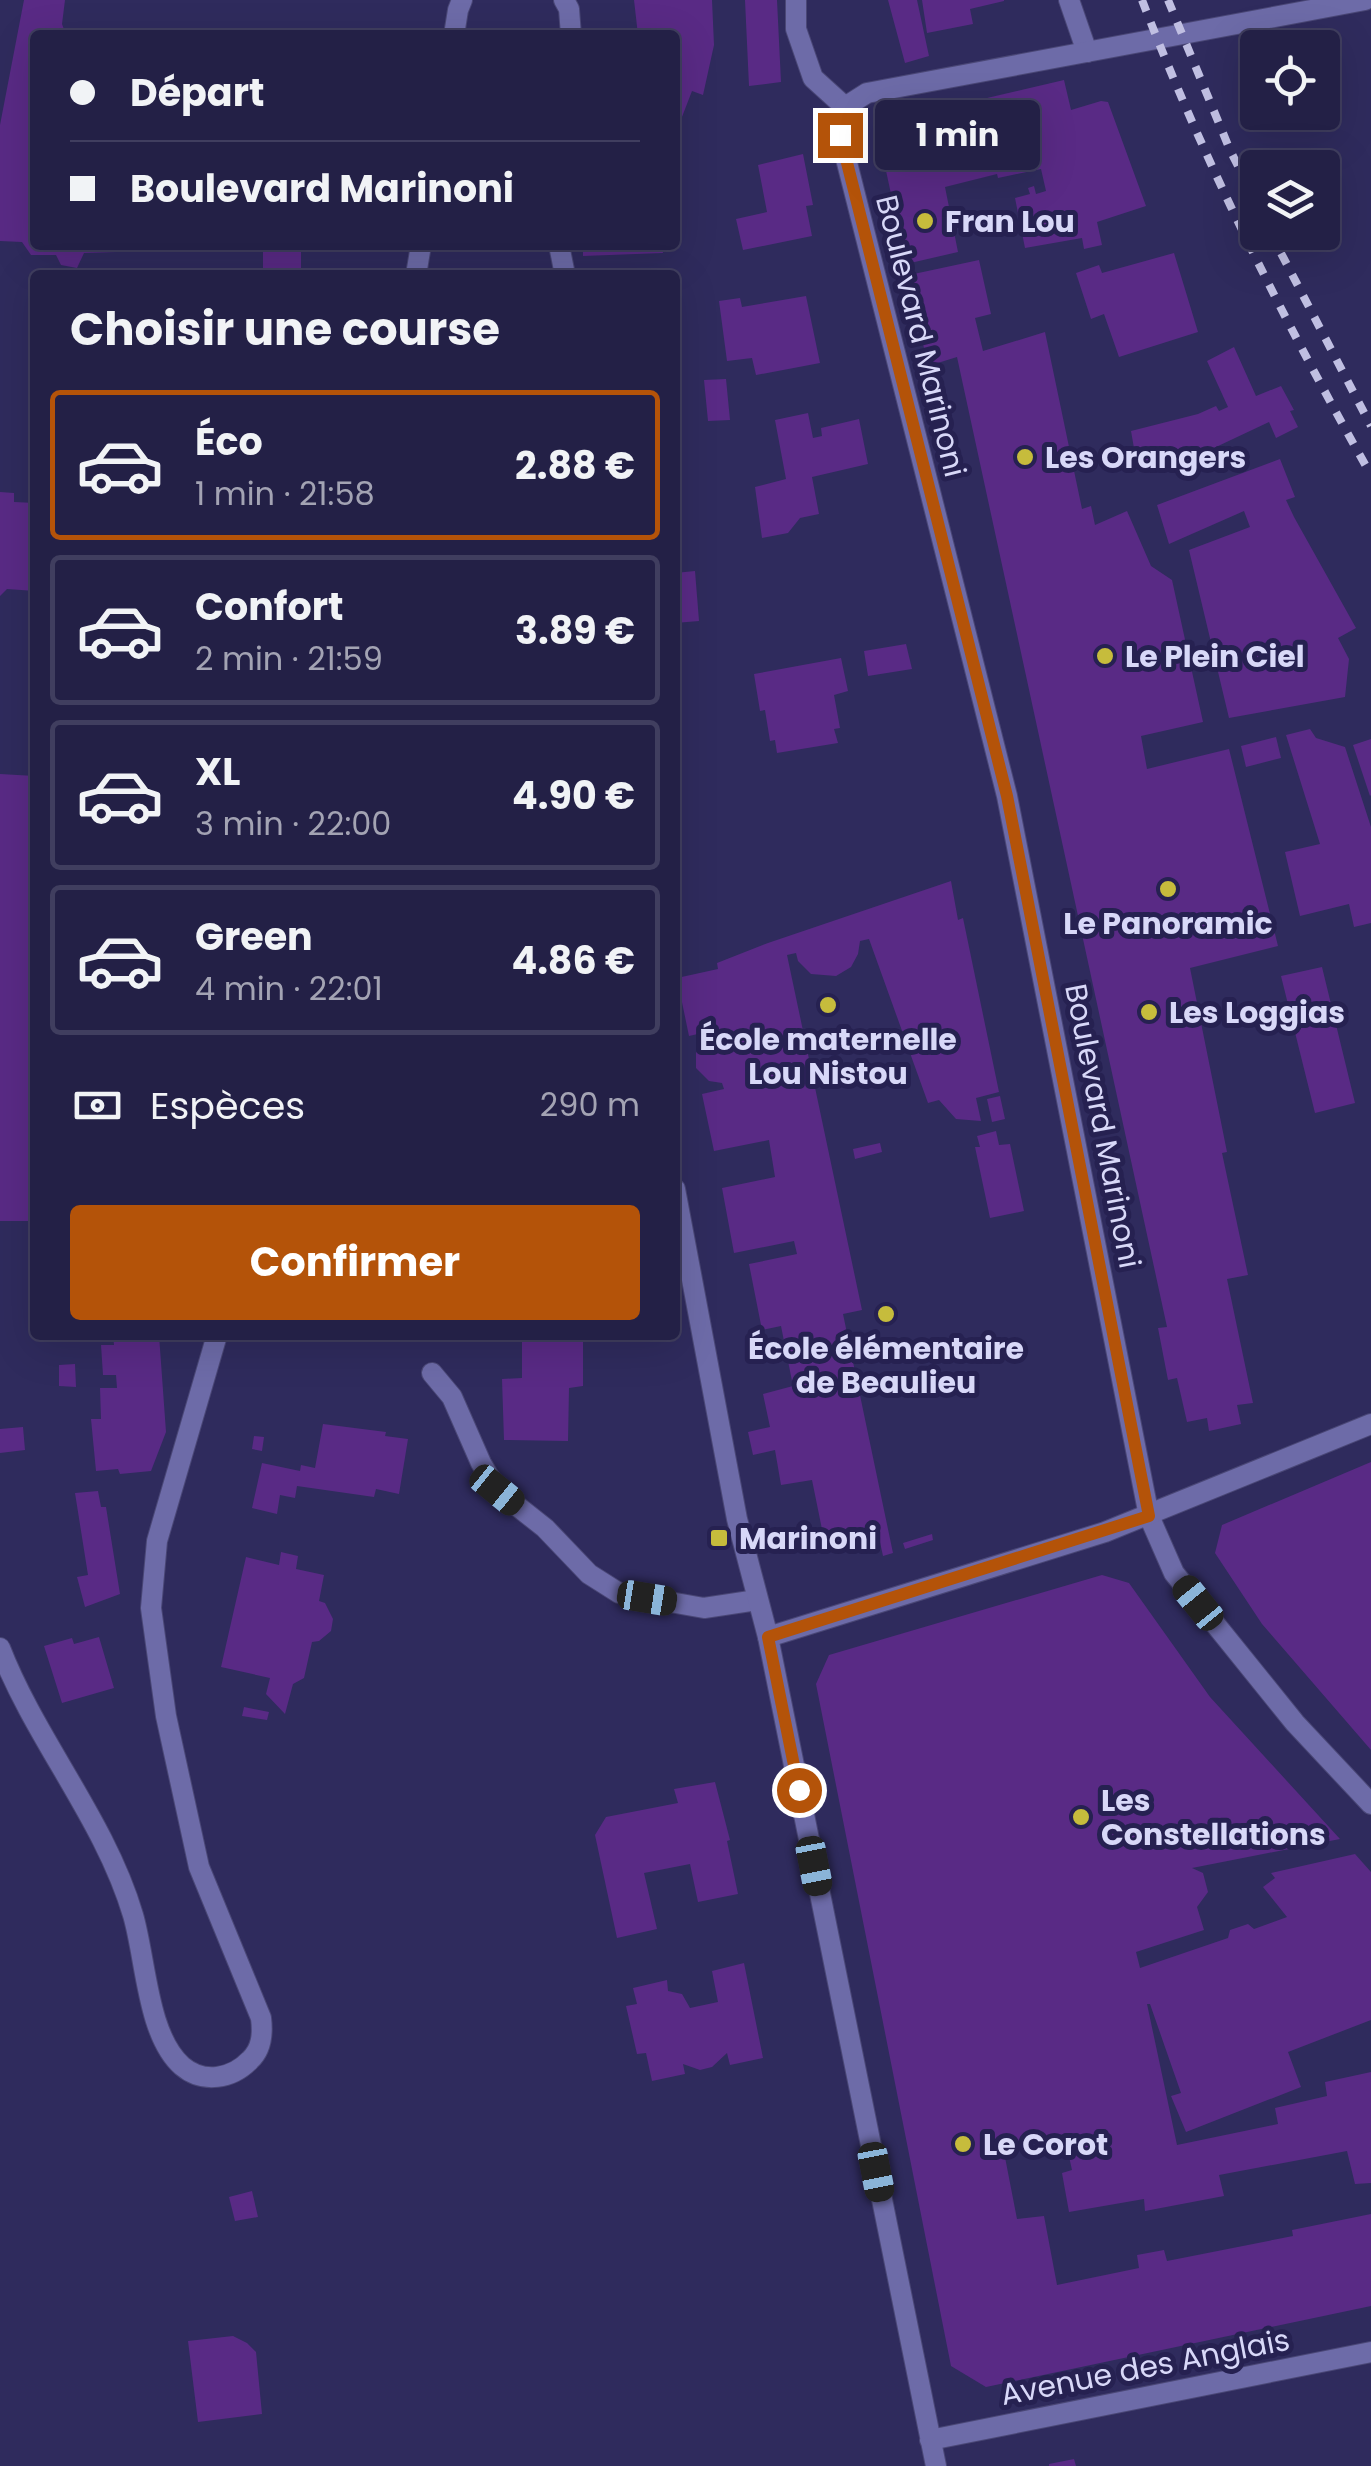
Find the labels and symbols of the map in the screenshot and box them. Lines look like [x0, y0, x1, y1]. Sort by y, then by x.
callout: 1 min [875, 100, 1040, 170]
route end [818, 113, 863, 158]
street label: Boulevard Marinoni [865, 191, 977, 481]
place label: Fran Lou [945, 200, 1075, 243]
marker: Fran Lou [914, 210, 936, 232]
place label: Les Orangers [1045, 436, 1246, 479]
marker: Les Orangers [1014, 446, 1036, 468]
place label: Le Plein Ciel [1125, 635, 1305, 678]
marker: Le Plein Ciel [1094, 645, 1116, 667]
marker: Le Panoramic [1157, 878, 1179, 900]
place label: Le Panoramic [1063, 902, 1273, 945]
street label: Boulevard Marinoni [1054, 980, 1152, 1272]
place label: Les Loggias [1169, 991, 1345, 1034]
marker: École maternelle Lou Nistou [817, 994, 839, 1016]
marker: Les Loggias [1138, 1001, 1160, 1023]
place label: École maternelle Lou Nistou [699, 1018, 957, 1095]
marker: École élémentaire de Beaulieu [875, 1303, 897, 1325]
place label: École élémentaire de Beaulieu [748, 1327, 1024, 1404]
car [464, 1459, 530, 1521]
place label: Marinoni [739, 1517, 877, 1560]
marker: Marinoni [708, 1527, 730, 1549]
car [1167, 1570, 1229, 1636]
car [615, 1578, 679, 1618]
route start [777, 1768, 822, 1813]
place label: Les Constellations [1101, 1779, 1326, 1856]
marker: Les Constellations [1070, 1806, 1092, 1828]
car [794, 1834, 834, 1898]
place label: Le Corot [983, 2123, 1108, 2166]
marker: Le Corot [952, 2133, 974, 2155]
car [856, 2140, 896, 2204]
street label: Avenue des Anglais [997, 2318, 1293, 2416]

